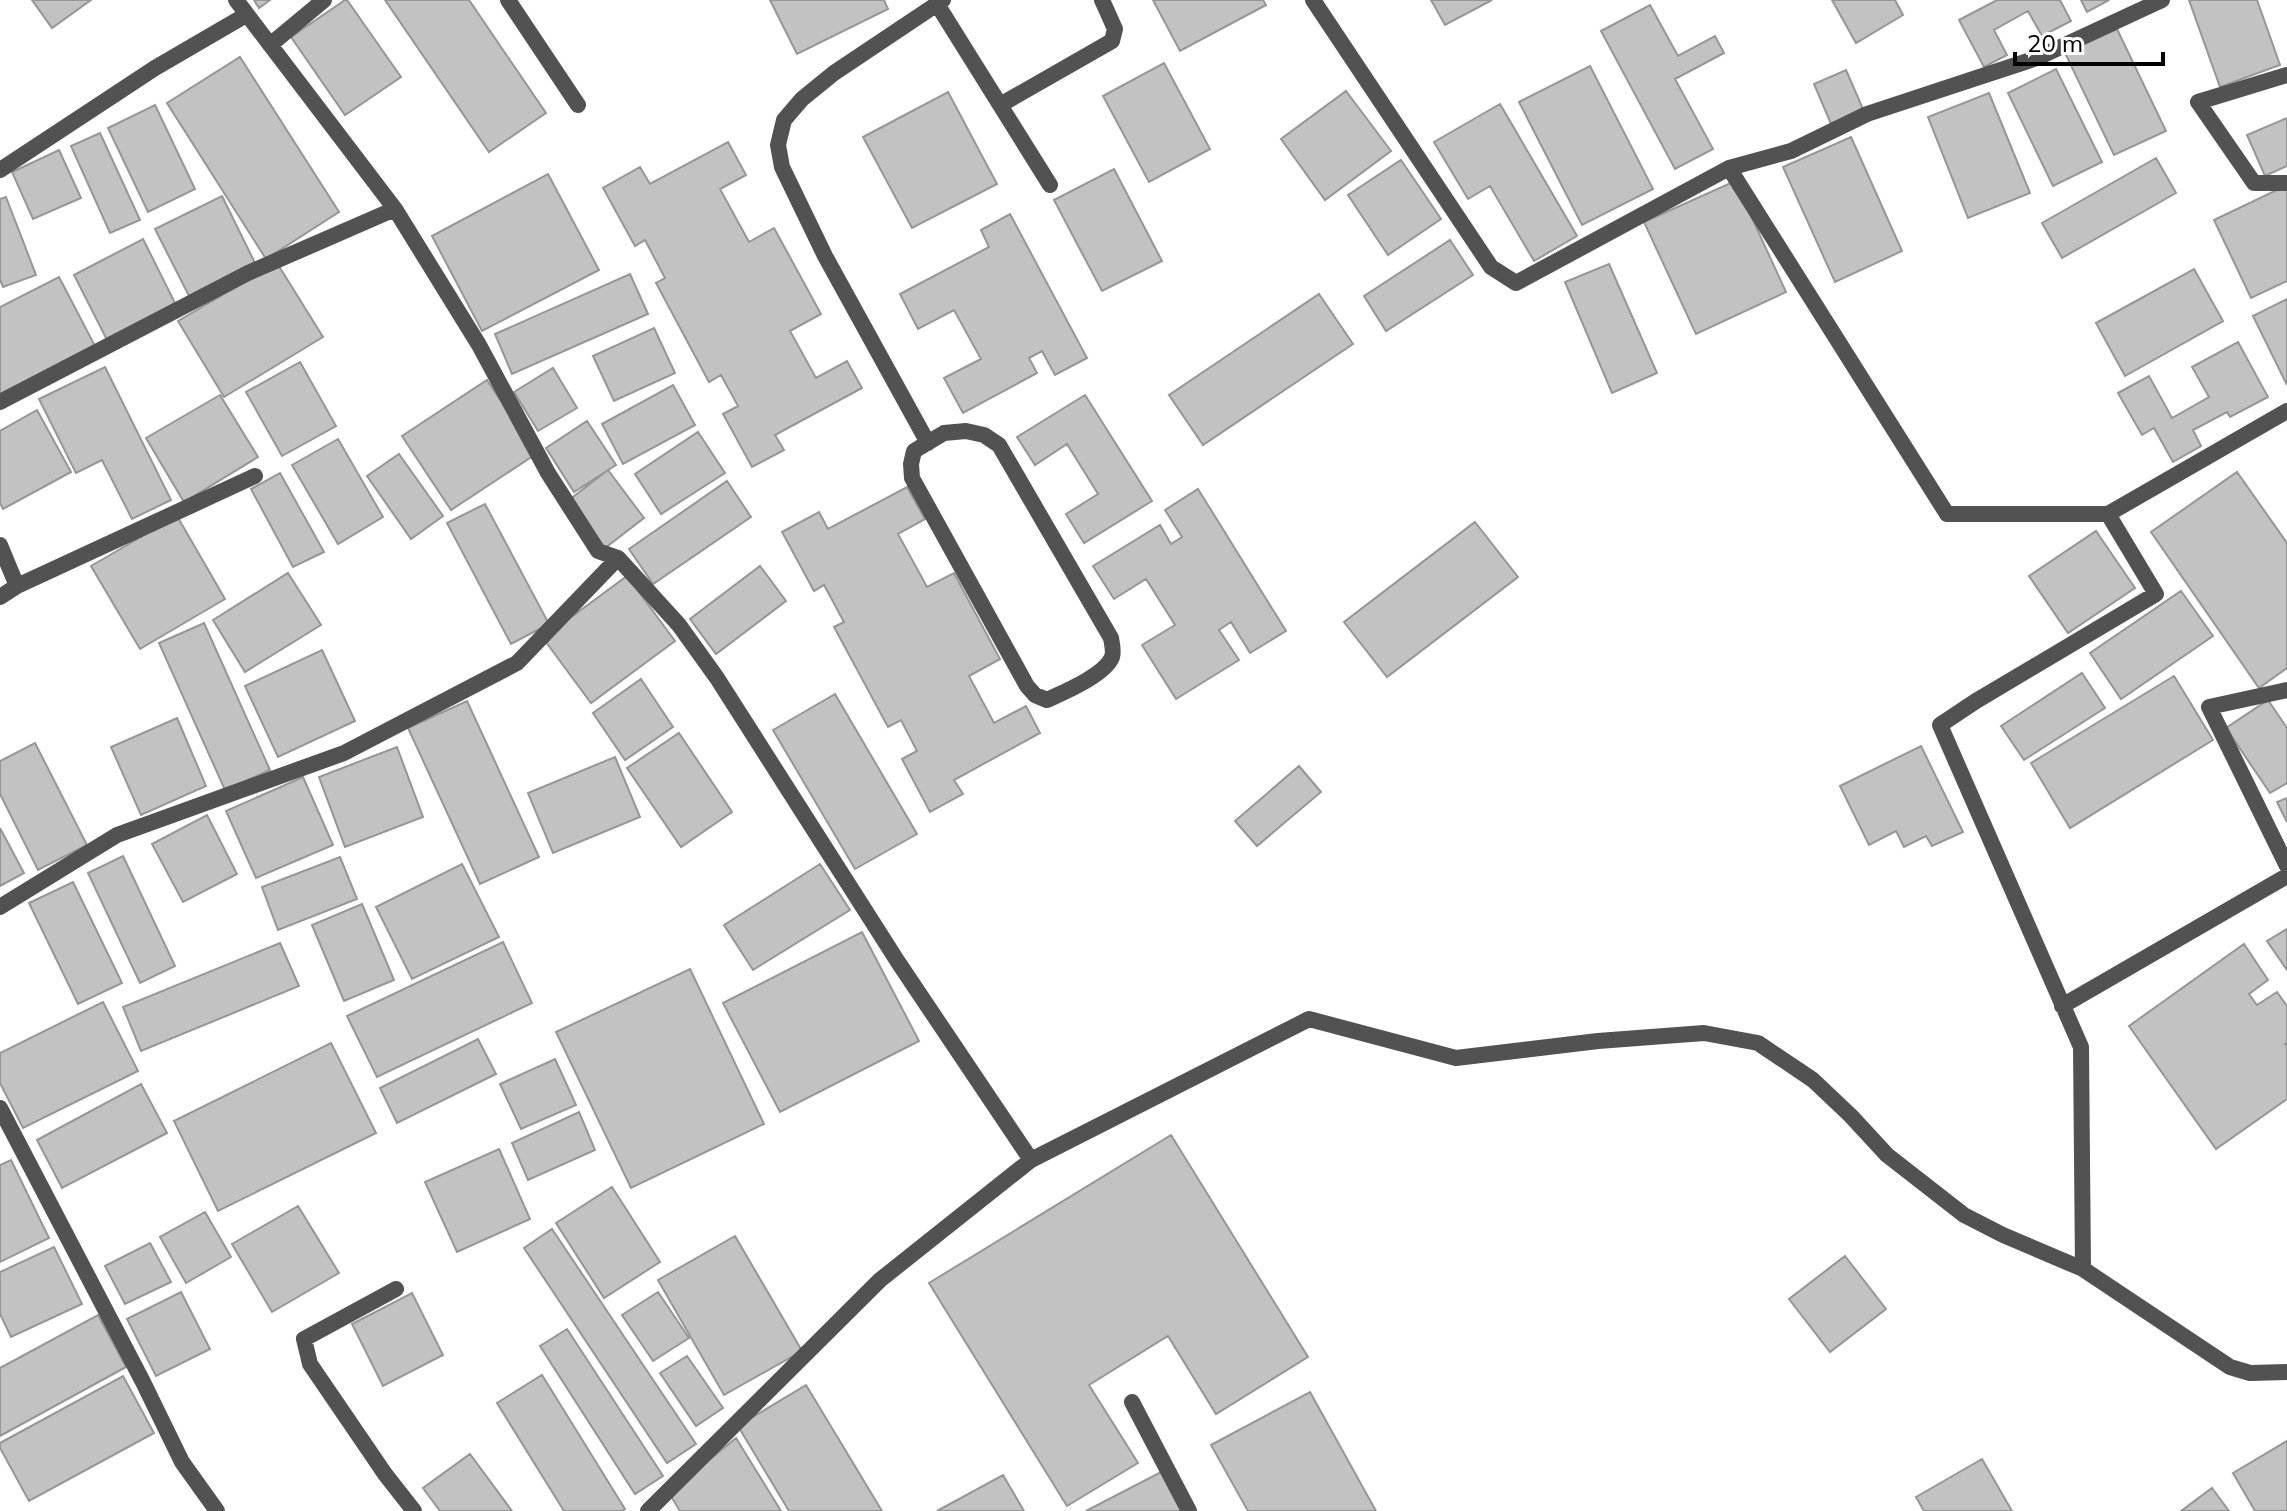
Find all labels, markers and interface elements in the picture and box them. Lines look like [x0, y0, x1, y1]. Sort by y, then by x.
scale bar [2015, 16, 2163, 66]
text: 20 m [2027, 28, 2083, 58]

